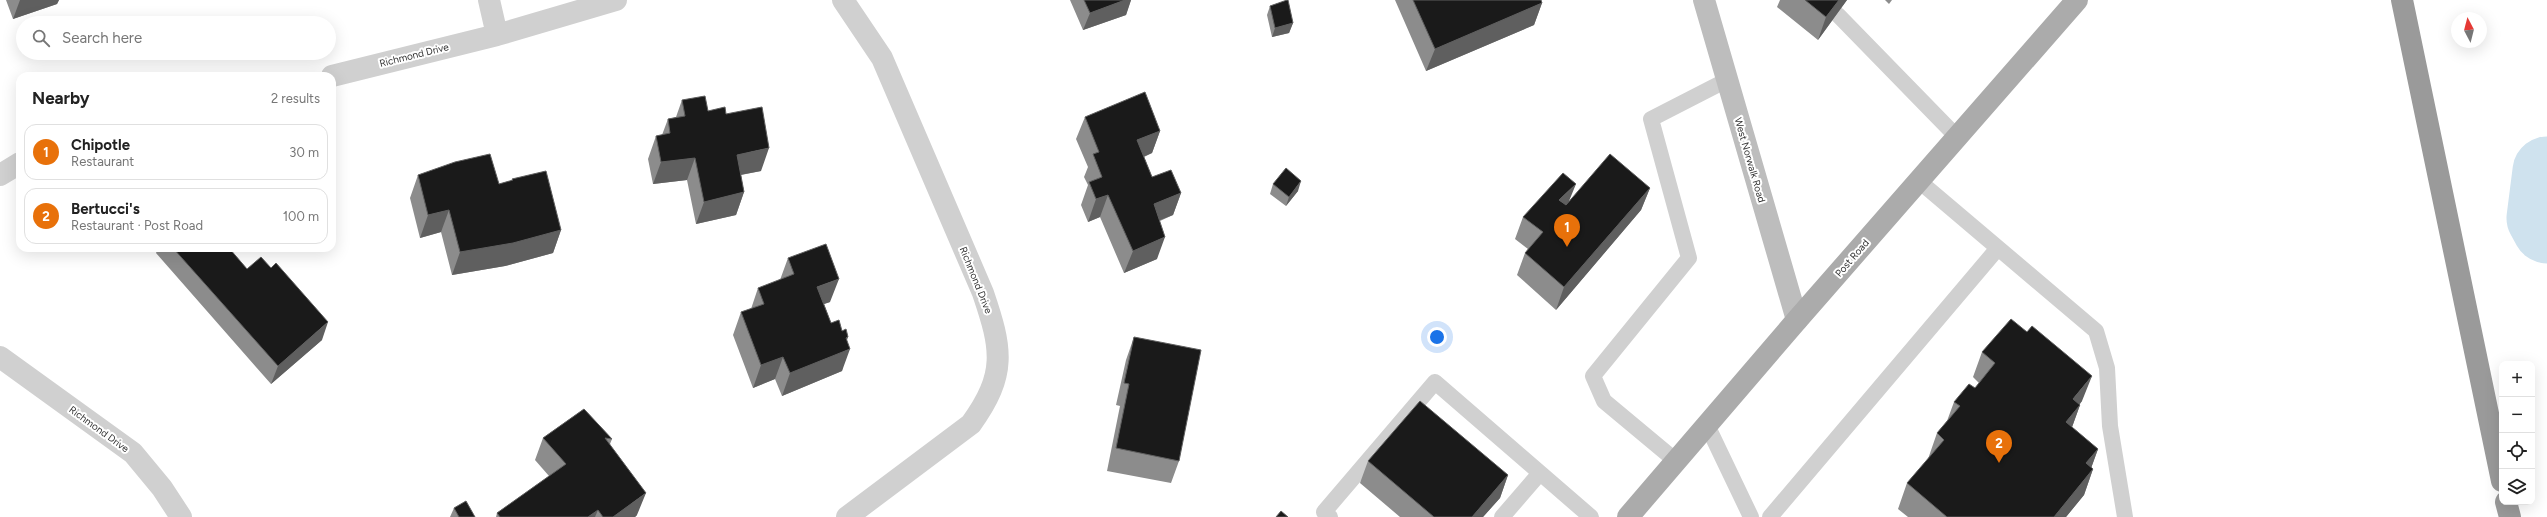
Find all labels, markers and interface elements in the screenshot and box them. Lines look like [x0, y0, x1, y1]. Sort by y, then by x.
north arrow [2451, 12, 2487, 48]
search box [16, 16, 336, 60]
icon: search [30, 27, 52, 49]
text: Search here [62, 29, 142, 47]
street label: Richmond Drive [378, 40, 450, 70]
text: Nearby [32, 88, 90, 108]
text: 2 results [271, 91, 320, 106]
street label: West Norwalk Road [1732, 116, 1768, 204]
text: Chipotle [71, 136, 130, 154]
text: 1 [43, 145, 49, 160]
text: 30 m [289, 145, 319, 160]
text: Restaurant [71, 154, 134, 169]
text: Bertucci's [71, 200, 140, 218]
text: 2 [42, 209, 50, 224]
text: 100 m [283, 209, 319, 224]
pin: 1 [1554, 214, 1580, 247]
text: Restaurant · Post Road [71, 218, 203, 233]
street label: Post Road [1832, 236, 1872, 279]
street label: Richmond Drive [957, 245, 996, 316]
your location [1427, 327, 1447, 347]
map controls [2499, 361, 2535, 505]
button: + [2499, 361, 2535, 397]
button: − [2499, 397, 2535, 433]
street label: Richmond Drive [66, 403, 132, 455]
pin: 2 [1986, 430, 2012, 463]
button: locate [2499, 433, 2535, 469]
button: layers [2499, 469, 2535, 505]

